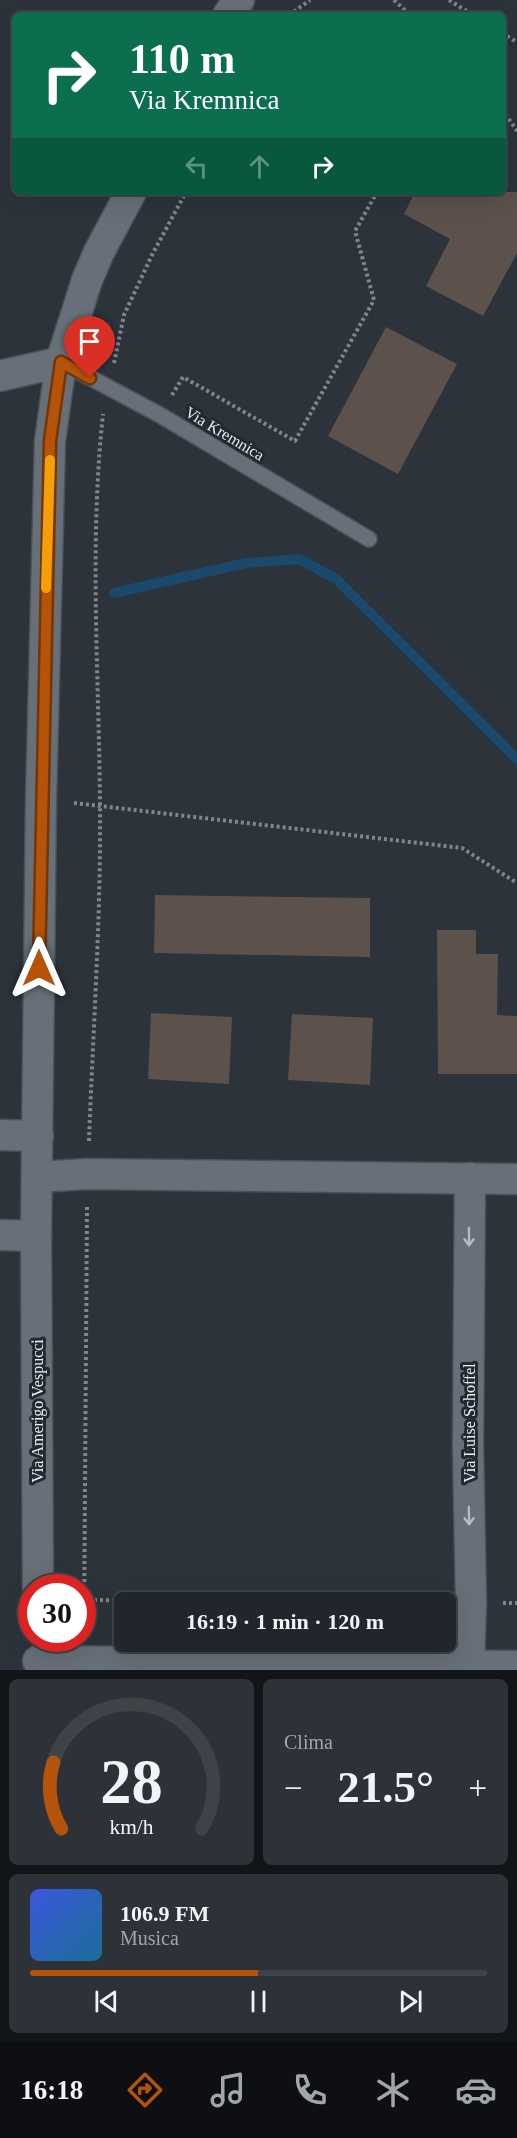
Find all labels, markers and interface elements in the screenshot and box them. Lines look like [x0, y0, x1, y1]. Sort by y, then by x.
icon: right [30, 36, 108, 114]
text: 110 m [129, 36, 235, 82]
text: Via Kremnica [129, 85, 280, 115]
icon: left [180, 150, 213, 183]
icon: ahead [243, 150, 276, 183]
icon: right [306, 150, 339, 183]
pin [64, 316, 115, 378]
icon: arrive [73, 325, 106, 358]
street label: Via Kremnica [182, 403, 267, 464]
position arrow [7, 936, 71, 1000]
one-way arrow [463, 1226, 475, 1246]
street label: Via Amerigo Vespucci [29, 1339, 47, 1483]
street label: Via Luise Schoffel [461, 1363, 478, 1483]
one-way arrow [464, 1505, 475, 1525]
speed limit sign: 30 [18, 1574, 96, 1652]
text: 16:19 · 1 min · 120 m [186, 1609, 384, 1634]
text: Clima [284, 1731, 333, 1753]
text: 28 [100, 1747, 163, 1816]
text: 21.5° [337, 1762, 434, 1812]
text: − [284, 1770, 303, 1806]
text: + [468, 1770, 487, 1806]
text: km/h [109, 1815, 154, 1839]
text: 106.9 FM [120, 1901, 209, 1926]
text: Musica [120, 1927, 179, 1949]
icon: previous [90, 1985, 123, 2018]
icon: pause [242, 1985, 275, 2018]
icon: next [394, 1985, 427, 2018]
icon: directions [124, 2069, 166, 2111]
icon: music [207, 2069, 249, 2111]
icon: phone [289, 2069, 331, 2111]
icon: climate [372, 2069, 414, 2111]
icon: car [455, 2069, 497, 2111]
text: 16:18 [20, 2075, 83, 2105]

